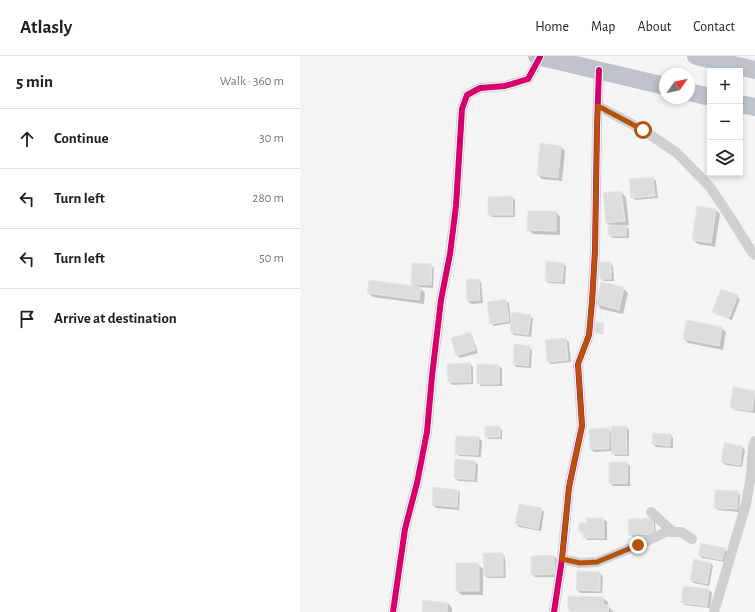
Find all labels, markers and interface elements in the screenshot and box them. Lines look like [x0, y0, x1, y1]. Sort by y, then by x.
text: Atlasly [20, 18, 72, 37]
text: Home [535, 20, 569, 34]
text: Map [591, 20, 615, 34]
text: About [637, 20, 671, 34]
text: Contact [693, 20, 735, 34]
north arrow [659, 68, 695, 104]
map controls [707, 68, 743, 176]
button: + [707, 68, 743, 104]
text: 5 min [16, 73, 53, 90]
text: Walk · 360 m [220, 75, 284, 88]
button: − [707, 104, 743, 140]
route start [634, 121, 652, 139]
icon: ahead [16, 128, 38, 150]
text: Continue [54, 131, 109, 146]
text: 30 m [259, 132, 284, 145]
button: layers [707, 140, 743, 176]
icon: left [16, 188, 38, 210]
text: Turn left [54, 191, 105, 206]
text: 280 m [253, 192, 284, 205]
icon: left [16, 248, 38, 270]
text: Turn left [54, 251, 105, 266]
text: 50 m [259, 252, 284, 265]
icon: arrive [16, 308, 38, 330]
text: Arrive at destination [54, 311, 177, 326]
route end [629, 536, 647, 554]

